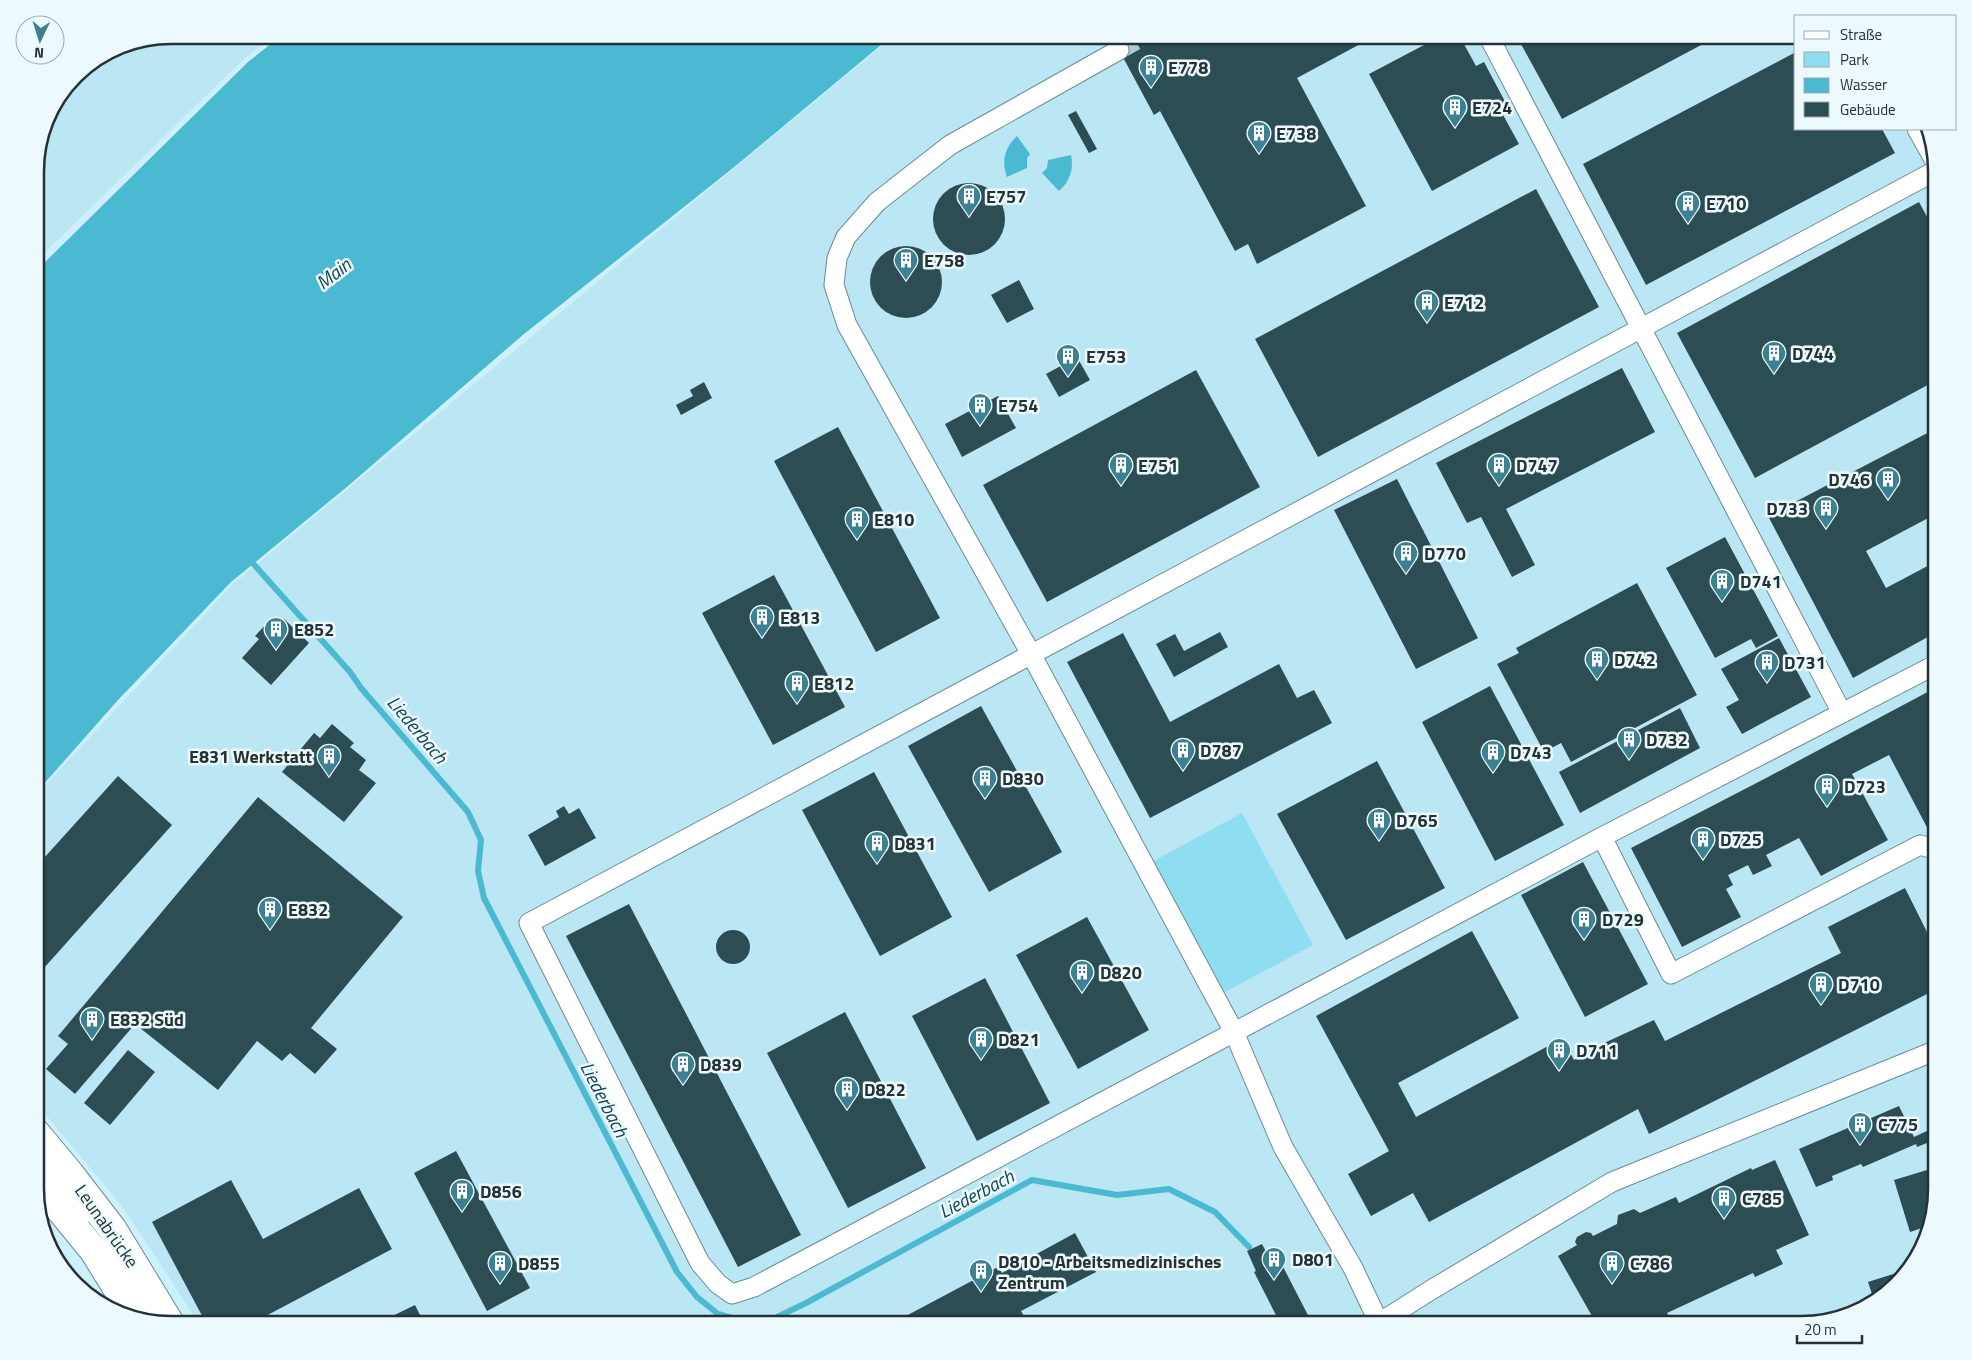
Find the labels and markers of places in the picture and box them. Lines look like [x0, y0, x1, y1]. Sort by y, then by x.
building icon: E778 [1138, 54, 1164, 88]
place label: E778 [1168, 54, 1208, 81]
building icon: E724 [1442, 94, 1468, 128]
place label: E724 [1472, 94, 1512, 121]
building icon: E738 [1246, 120, 1272, 154]
place label: E738 [1276, 120, 1316, 147]
building icon: E757 [956, 183, 982, 217]
place label: E757 [986, 183, 1026, 210]
building icon: E710 [1675, 190, 1701, 224]
place label: E710 [1706, 190, 1746, 217]
building icon: E758 [893, 247, 919, 281]
place label: E758 [924, 247, 964, 274]
building icon: E712 [1414, 289, 1440, 323]
place label: E712 [1444, 289, 1484, 316]
building icon: D744 [1761, 340, 1787, 374]
place label: D744 [1792, 340, 1834, 367]
building icon: E753 [1055, 343, 1081, 377]
place label: E753 [1086, 343, 1126, 370]
building icon: E754 [967, 392, 993, 426]
place label: E754 [998, 392, 1038, 419]
building icon: E751 [1108, 452, 1134, 486]
place label: E751 [1138, 452, 1178, 479]
building icon: D747 [1486, 452, 1512, 486]
place label: D747 [1516, 452, 1558, 479]
place label: D746 [1828, 466, 1870, 493]
building icon: D746 [1875, 466, 1901, 500]
place label: D733 [1766, 495, 1808, 522]
building icon: D733 [1813, 495, 1839, 529]
building icon: E810 [844, 506, 870, 540]
place label: E810 [874, 506, 914, 533]
building icon: D770 [1393, 540, 1419, 574]
place label: D770 [1424, 540, 1466, 567]
building icon: D741 [1709, 568, 1735, 602]
place label: D741 [1740, 568, 1782, 595]
building icon: E813 [749, 604, 775, 638]
place label: E813 [780, 604, 820, 631]
building icon: E852 [263, 616, 289, 650]
place label: E852 [294, 616, 334, 643]
building icon: D742 [1584, 646, 1610, 680]
place label: D742 [1614, 646, 1656, 673]
building icon: D731 [1754, 649, 1780, 683]
place label: D731 [1784, 649, 1826, 676]
building icon: E812 [784, 670, 810, 704]
place label: E812 [814, 670, 854, 697]
building icon: D732 [1616, 726, 1642, 760]
place label: D732 [1646, 726, 1688, 753]
building icon: D787 [1170, 737, 1196, 771]
place label: D787 [1200, 737, 1242, 764]
building icon: D743 [1480, 739, 1506, 773]
place label: D743 [1510, 739, 1552, 766]
place label: E831 Werkstatt [189, 743, 312, 770]
building icon: E831 Werkstatt [316, 743, 342, 777]
building icon: D830 [972, 765, 998, 799]
place label: D830 [1002, 765, 1044, 792]
building icon: D723 [1814, 773, 1840, 807]
place label: D723 [1844, 773, 1886, 800]
building icon: D765 [1366, 807, 1392, 841]
place label: D765 [1396, 807, 1438, 834]
building icon: D725 [1690, 826, 1716, 860]
place label: D725 [1720, 826, 1762, 853]
building icon: D831 [864, 830, 890, 864]
place label: D831 [894, 830, 936, 857]
building icon: E832 [257, 896, 283, 930]
place label: E832 [288, 896, 328, 923]
building icon: D729 [1571, 906, 1597, 940]
place label: D729 [1602, 906, 1644, 933]
building icon: D820 [1069, 959, 1095, 993]
place label: D820 [1100, 959, 1142, 986]
building icon: D710 [1808, 971, 1834, 1005]
place label: D710 [1838, 971, 1880, 998]
building icon: E832 Süd [79, 1006, 105, 1040]
place label: E832 Süd [110, 1006, 184, 1033]
building icon: D821 [968, 1026, 994, 1060]
place label: D821 [998, 1026, 1040, 1053]
building icon: D711 [1546, 1037, 1572, 1071]
place label: D711 [1576, 1037, 1618, 1064]
building icon: D839 [670, 1051, 696, 1085]
place label: D839 [700, 1051, 742, 1078]
building icon: D822 [834, 1076, 860, 1110]
place label: D822 [864, 1076, 906, 1103]
building icon: C775 [1847, 1111, 1873, 1145]
place label: C775 [1878, 1111, 1918, 1138]
building icon: D856 [449, 1178, 475, 1212]
place label: D856 [480, 1178, 522, 1205]
building icon: C785 [1711, 1185, 1737, 1219]
place label: C785 [1742, 1185, 1782, 1212]
building icon: D801 [1261, 1246, 1287, 1280]
place label: D801 [1292, 1246, 1334, 1273]
place label: D810 - Arbeitsmedizinisches Zentrum [998, 1248, 1222, 1296]
building icon: D855 [487, 1250, 513, 1284]
place label: D855 [518, 1250, 560, 1277]
building icon: C786 [1599, 1250, 1625, 1284]
place label: C786 [1630, 1250, 1670, 1277]
building icon: D810 - Arbeitsmedizinisches Zentrum [968, 1258, 994, 1292]

